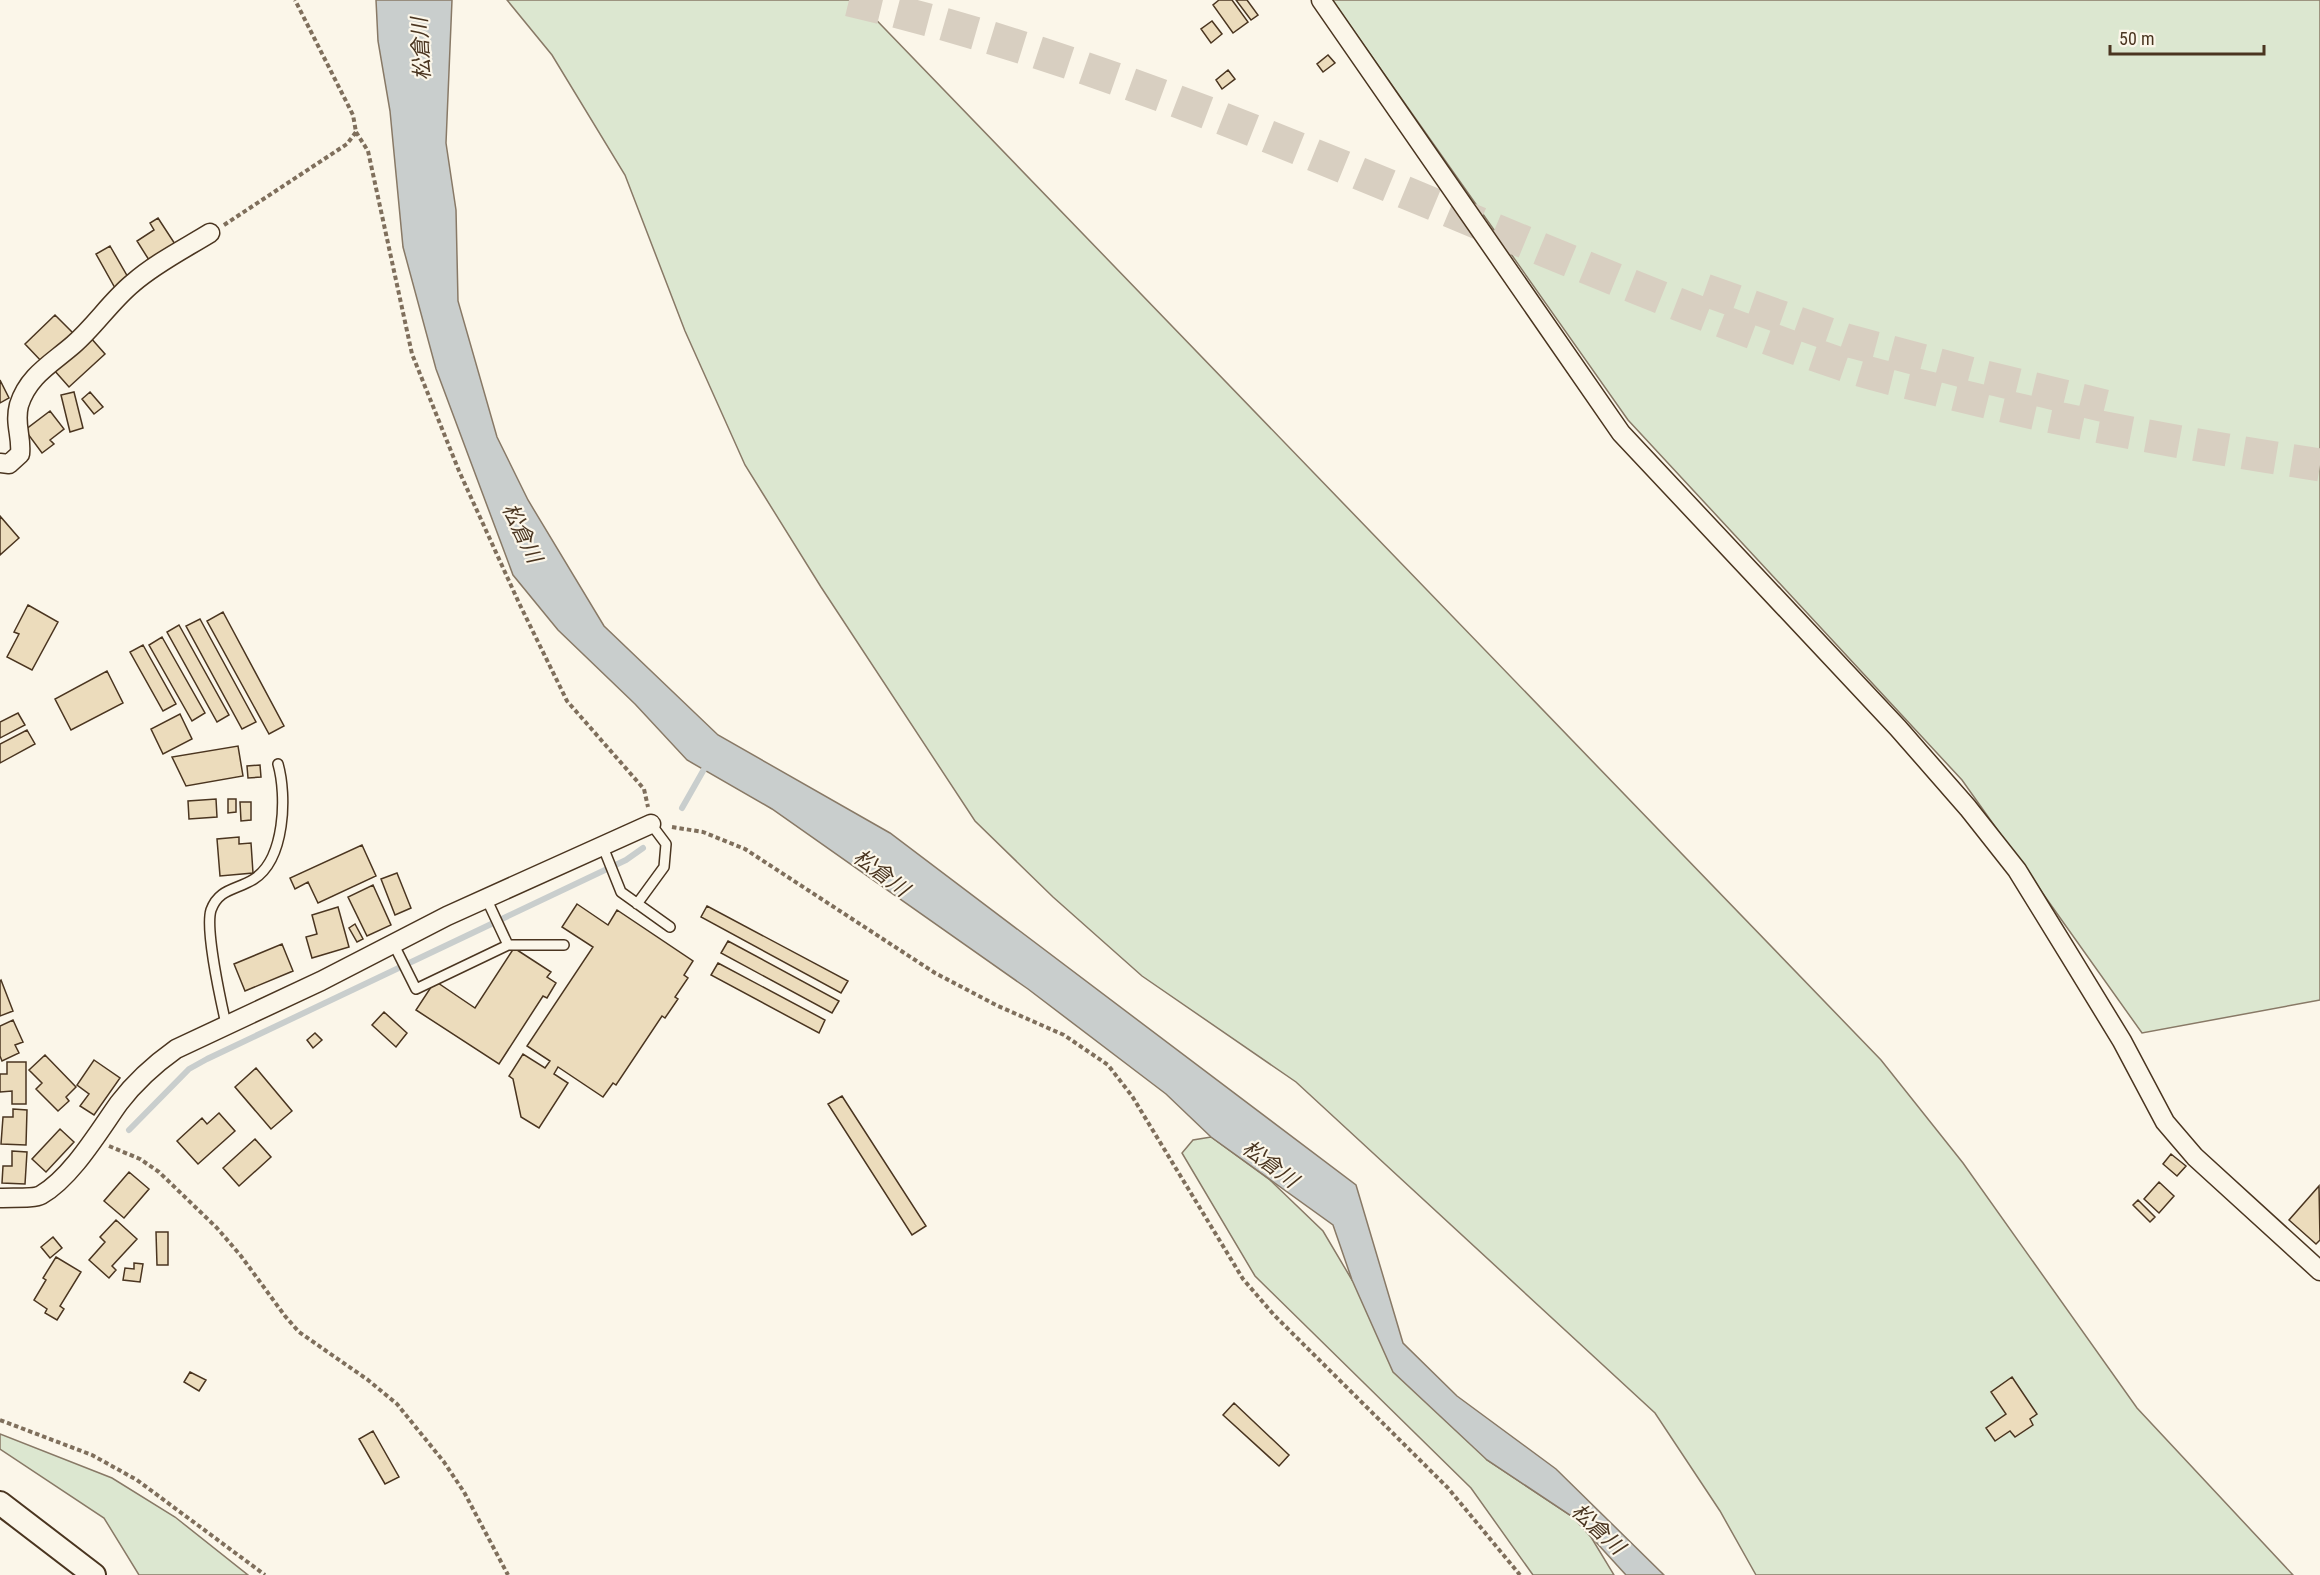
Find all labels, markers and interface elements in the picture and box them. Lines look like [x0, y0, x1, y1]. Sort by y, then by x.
water label: 松倉川 [407, 15, 435, 81]
scale bar [2110, 18, 2264, 56]
text: 50 m [2119, 28, 2154, 49]
water label: 松倉川 [497, 499, 547, 568]
water label: 松倉川 [849, 844, 915, 903]
water label: 松倉川 [1238, 1135, 1304, 1194]
water label: 松倉川 [1567, 1499, 1631, 1561]

